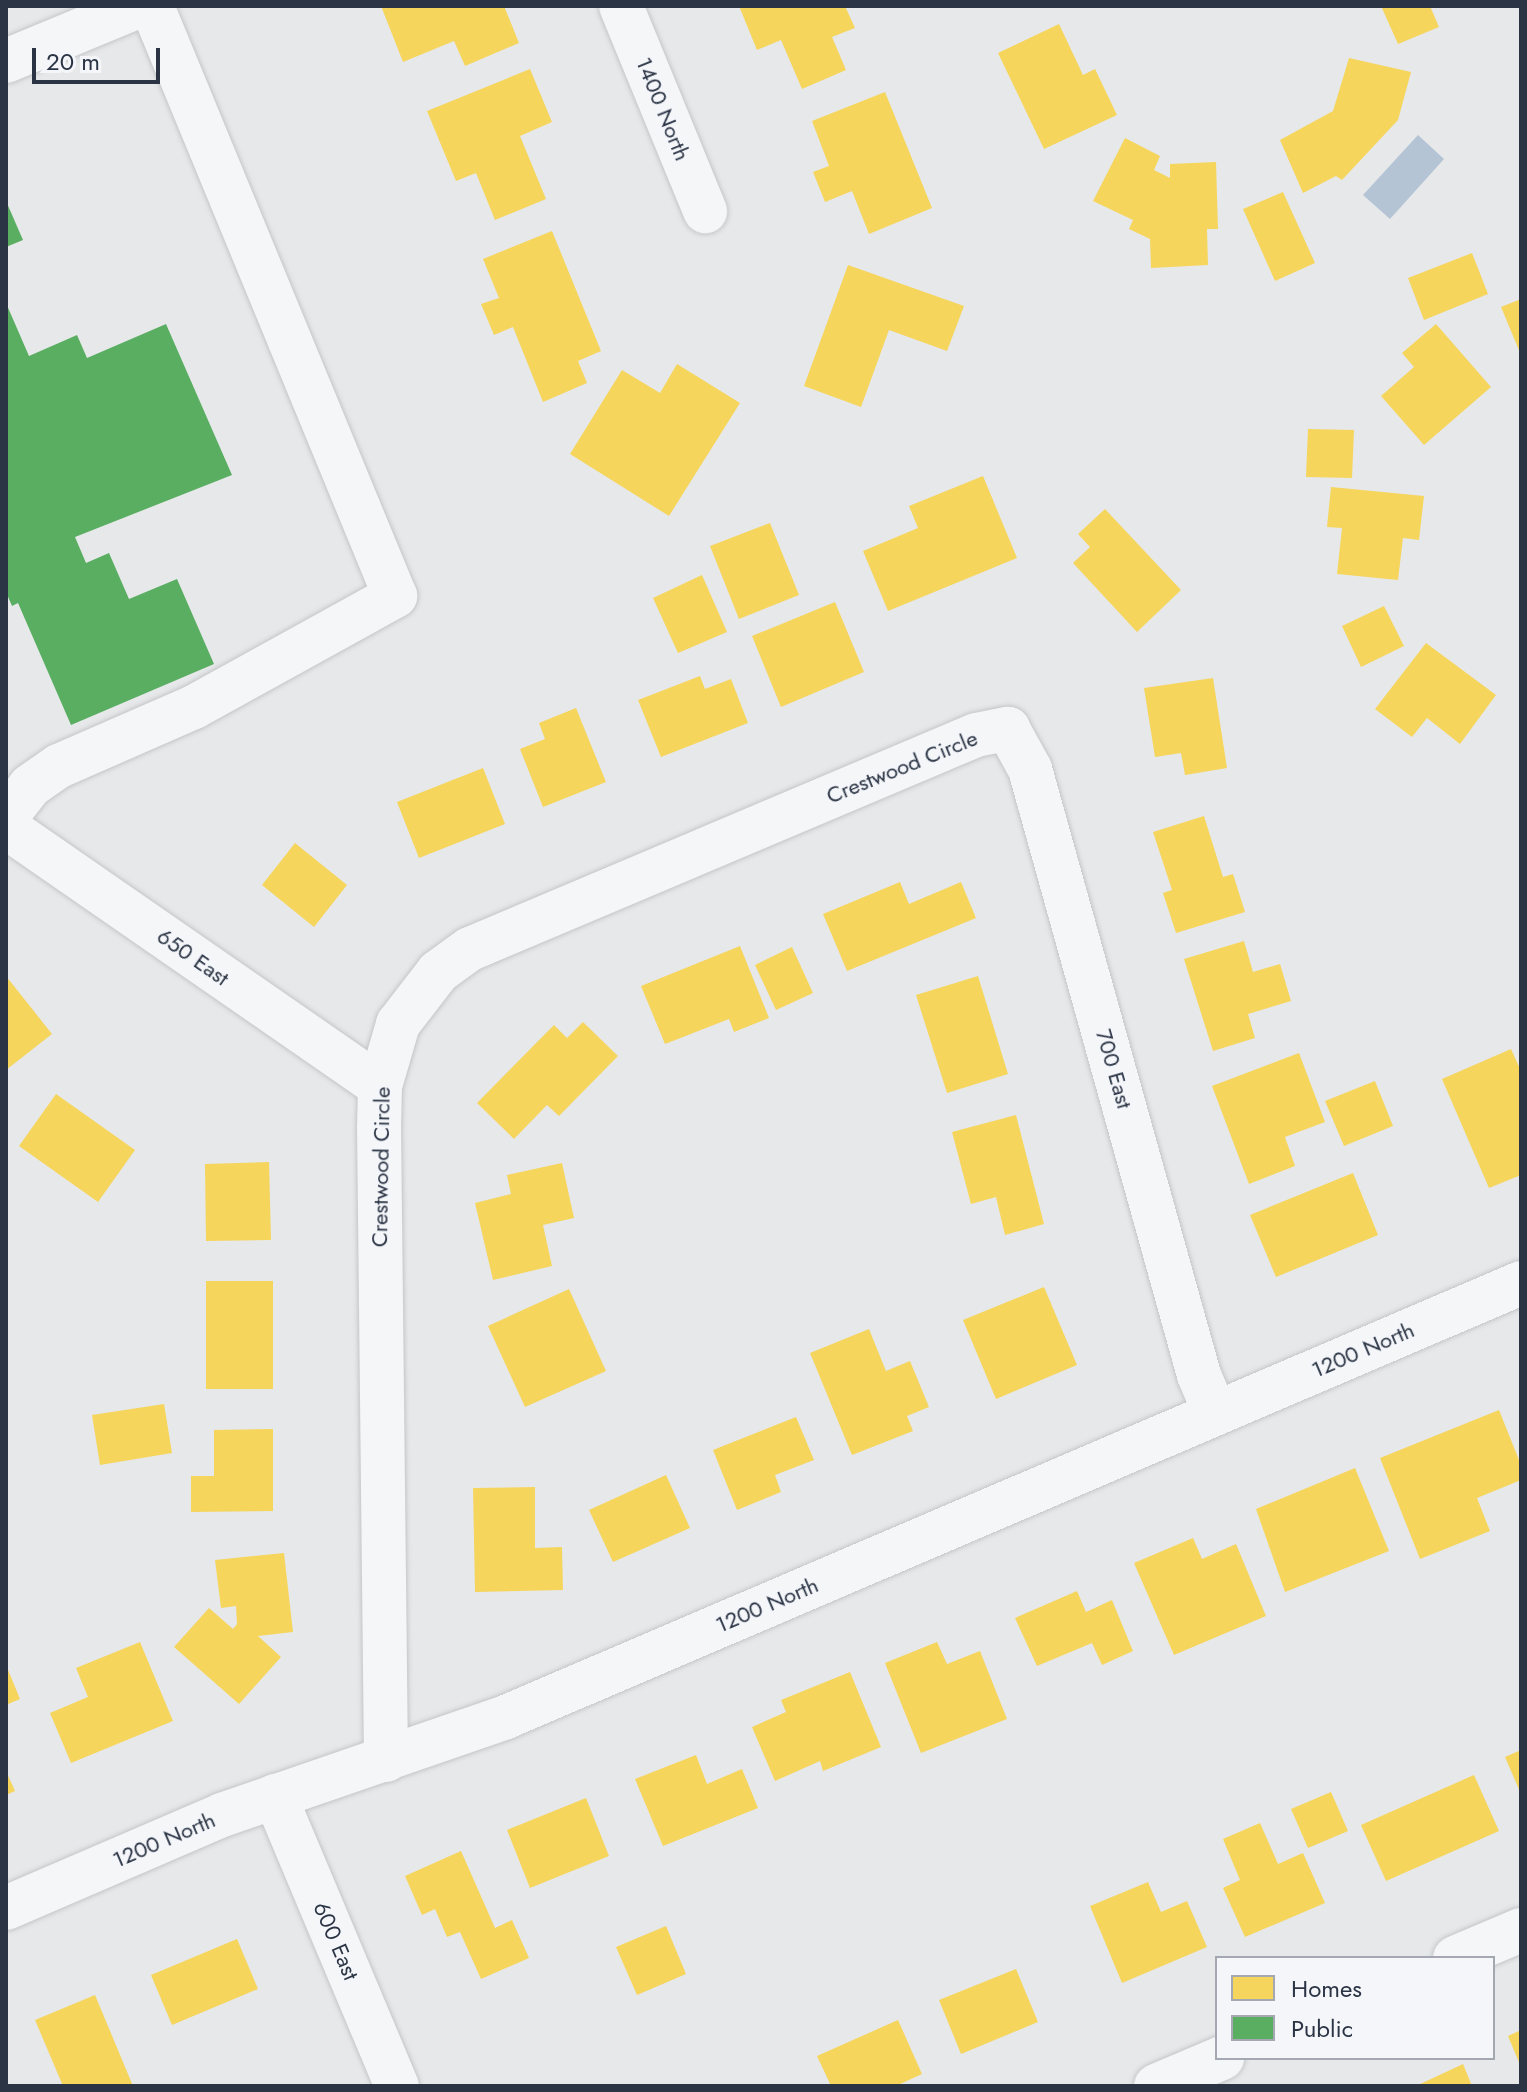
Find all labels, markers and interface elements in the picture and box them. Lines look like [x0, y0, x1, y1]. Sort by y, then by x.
scale bar [36, 32, 164, 82]
text: 20 m [46, 44, 100, 79]
street label: 1400 North [630, 53, 696, 165]
street label: Crestwood Circle [823, 725, 981, 809]
street label: 650 East [152, 923, 234, 991]
street label: 700 East [1090, 1026, 1138, 1112]
street label: Crestwood Circle [366, 1087, 396, 1247]
street label: 1200 North [1308, 1317, 1418, 1383]
street label: 1200 North [712, 1572, 822, 1638]
street label: 1200 North [109, 1807, 219, 1873]
street label: 600 East [308, 1898, 364, 1984]
legend [1215, 1956, 1495, 2060]
text: Homes [1291, 1971, 1362, 2006]
text: Public [1291, 2011, 1353, 2046]

